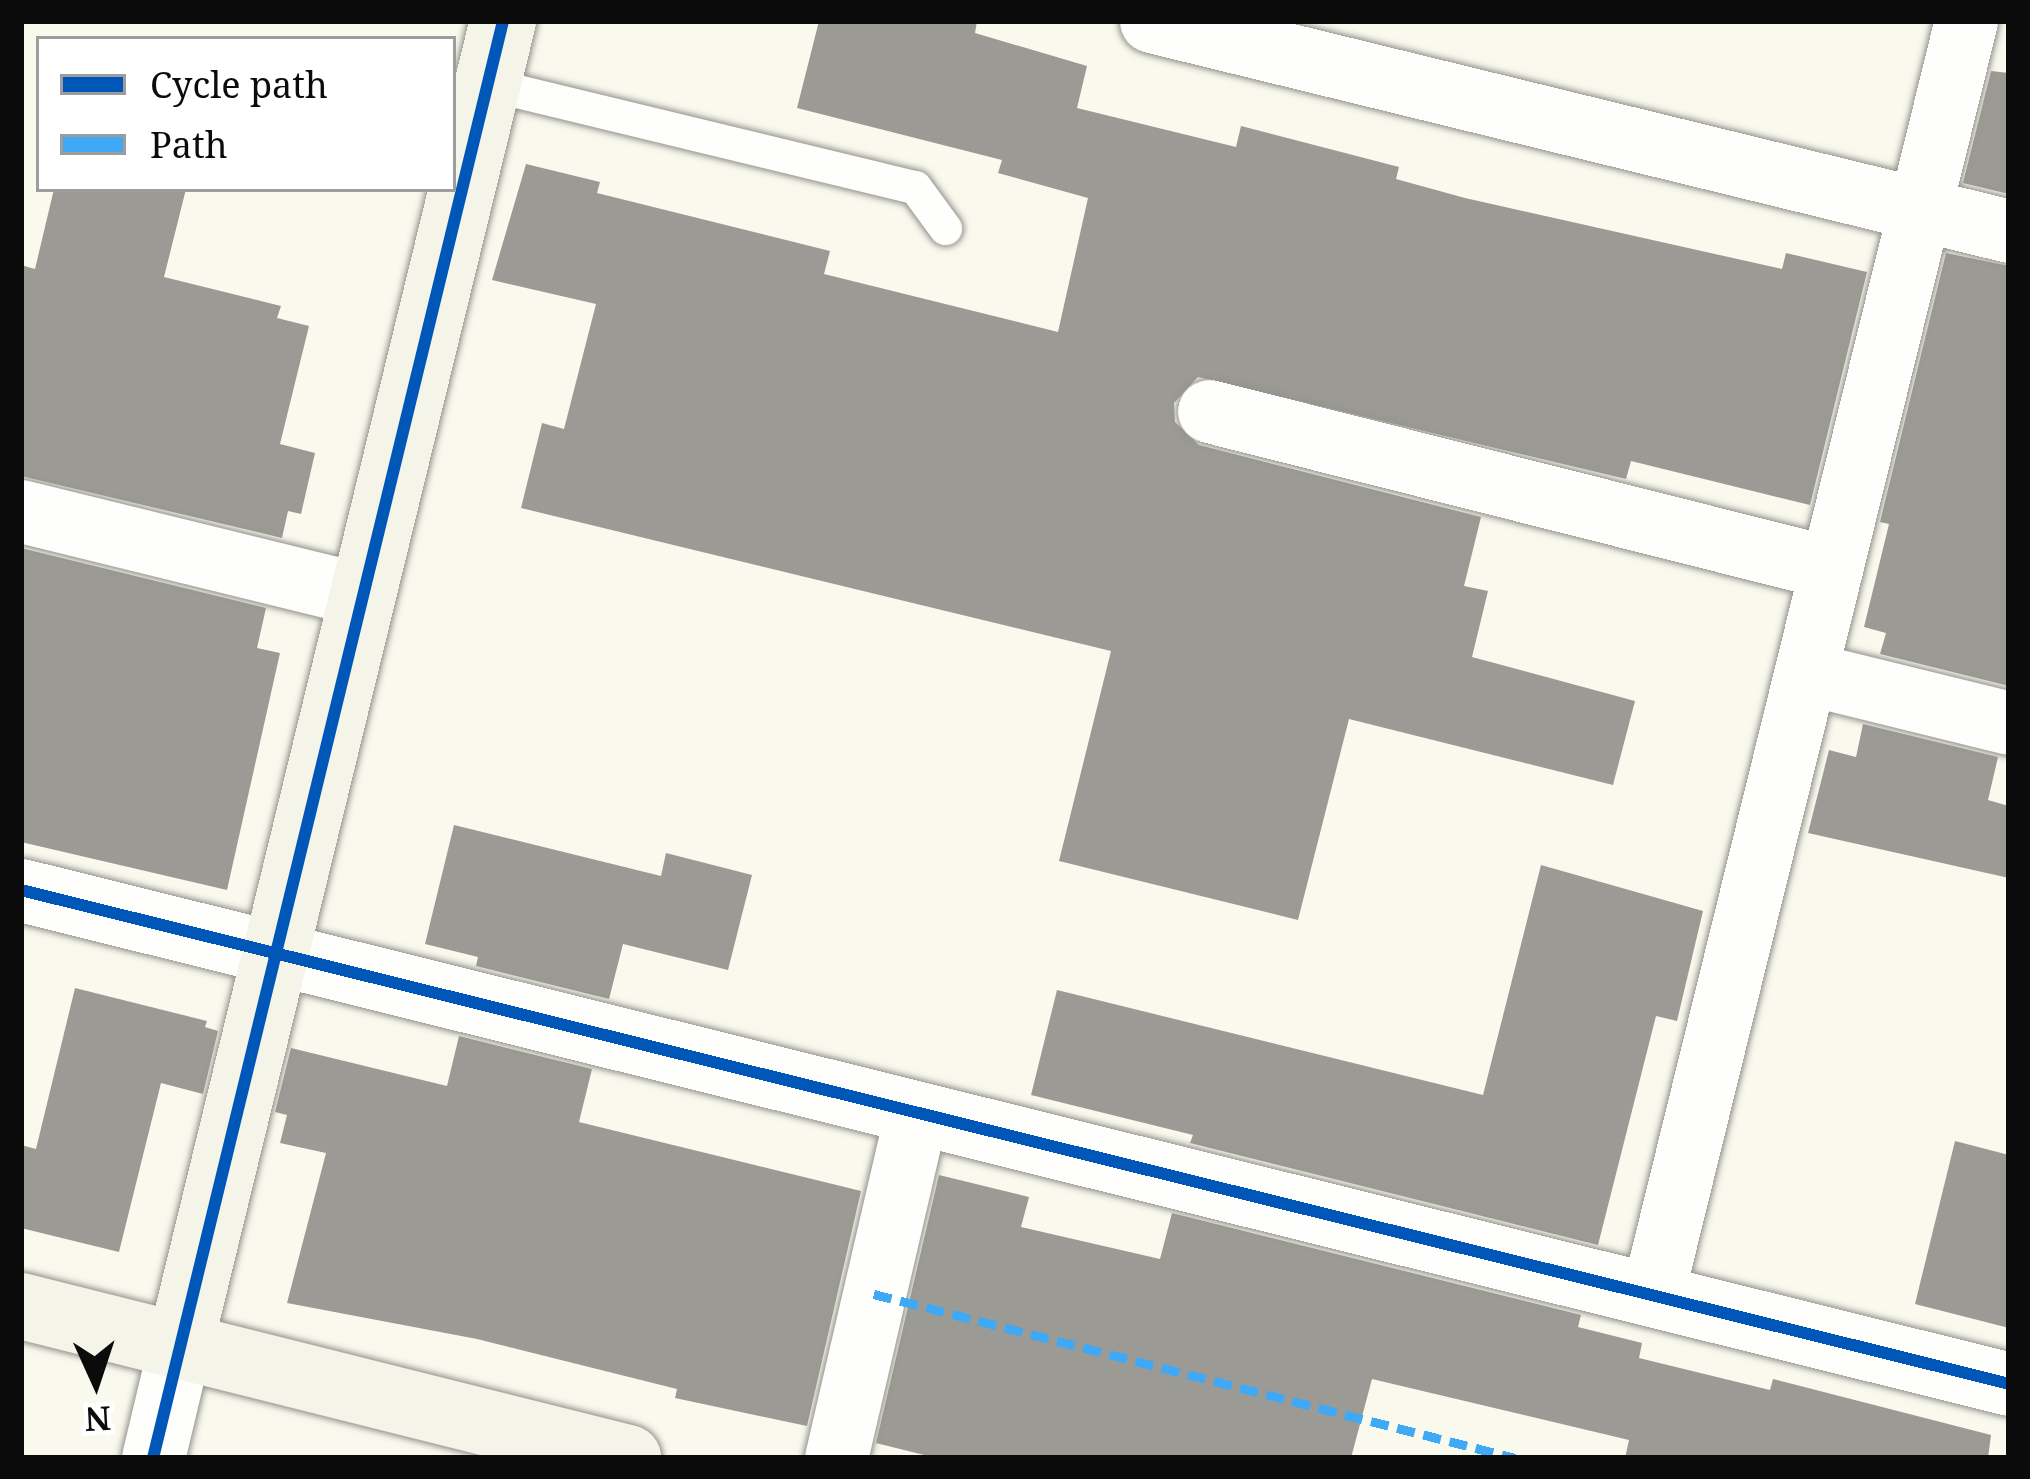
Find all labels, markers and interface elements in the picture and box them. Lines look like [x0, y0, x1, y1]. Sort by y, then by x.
legend [36, 36, 456, 192]
text: Cycle path [150, 60, 328, 109]
text: Path [150, 120, 228, 169]
north arrow [36, 1323, 156, 1443]
text: N [84, 1396, 112, 1443]

